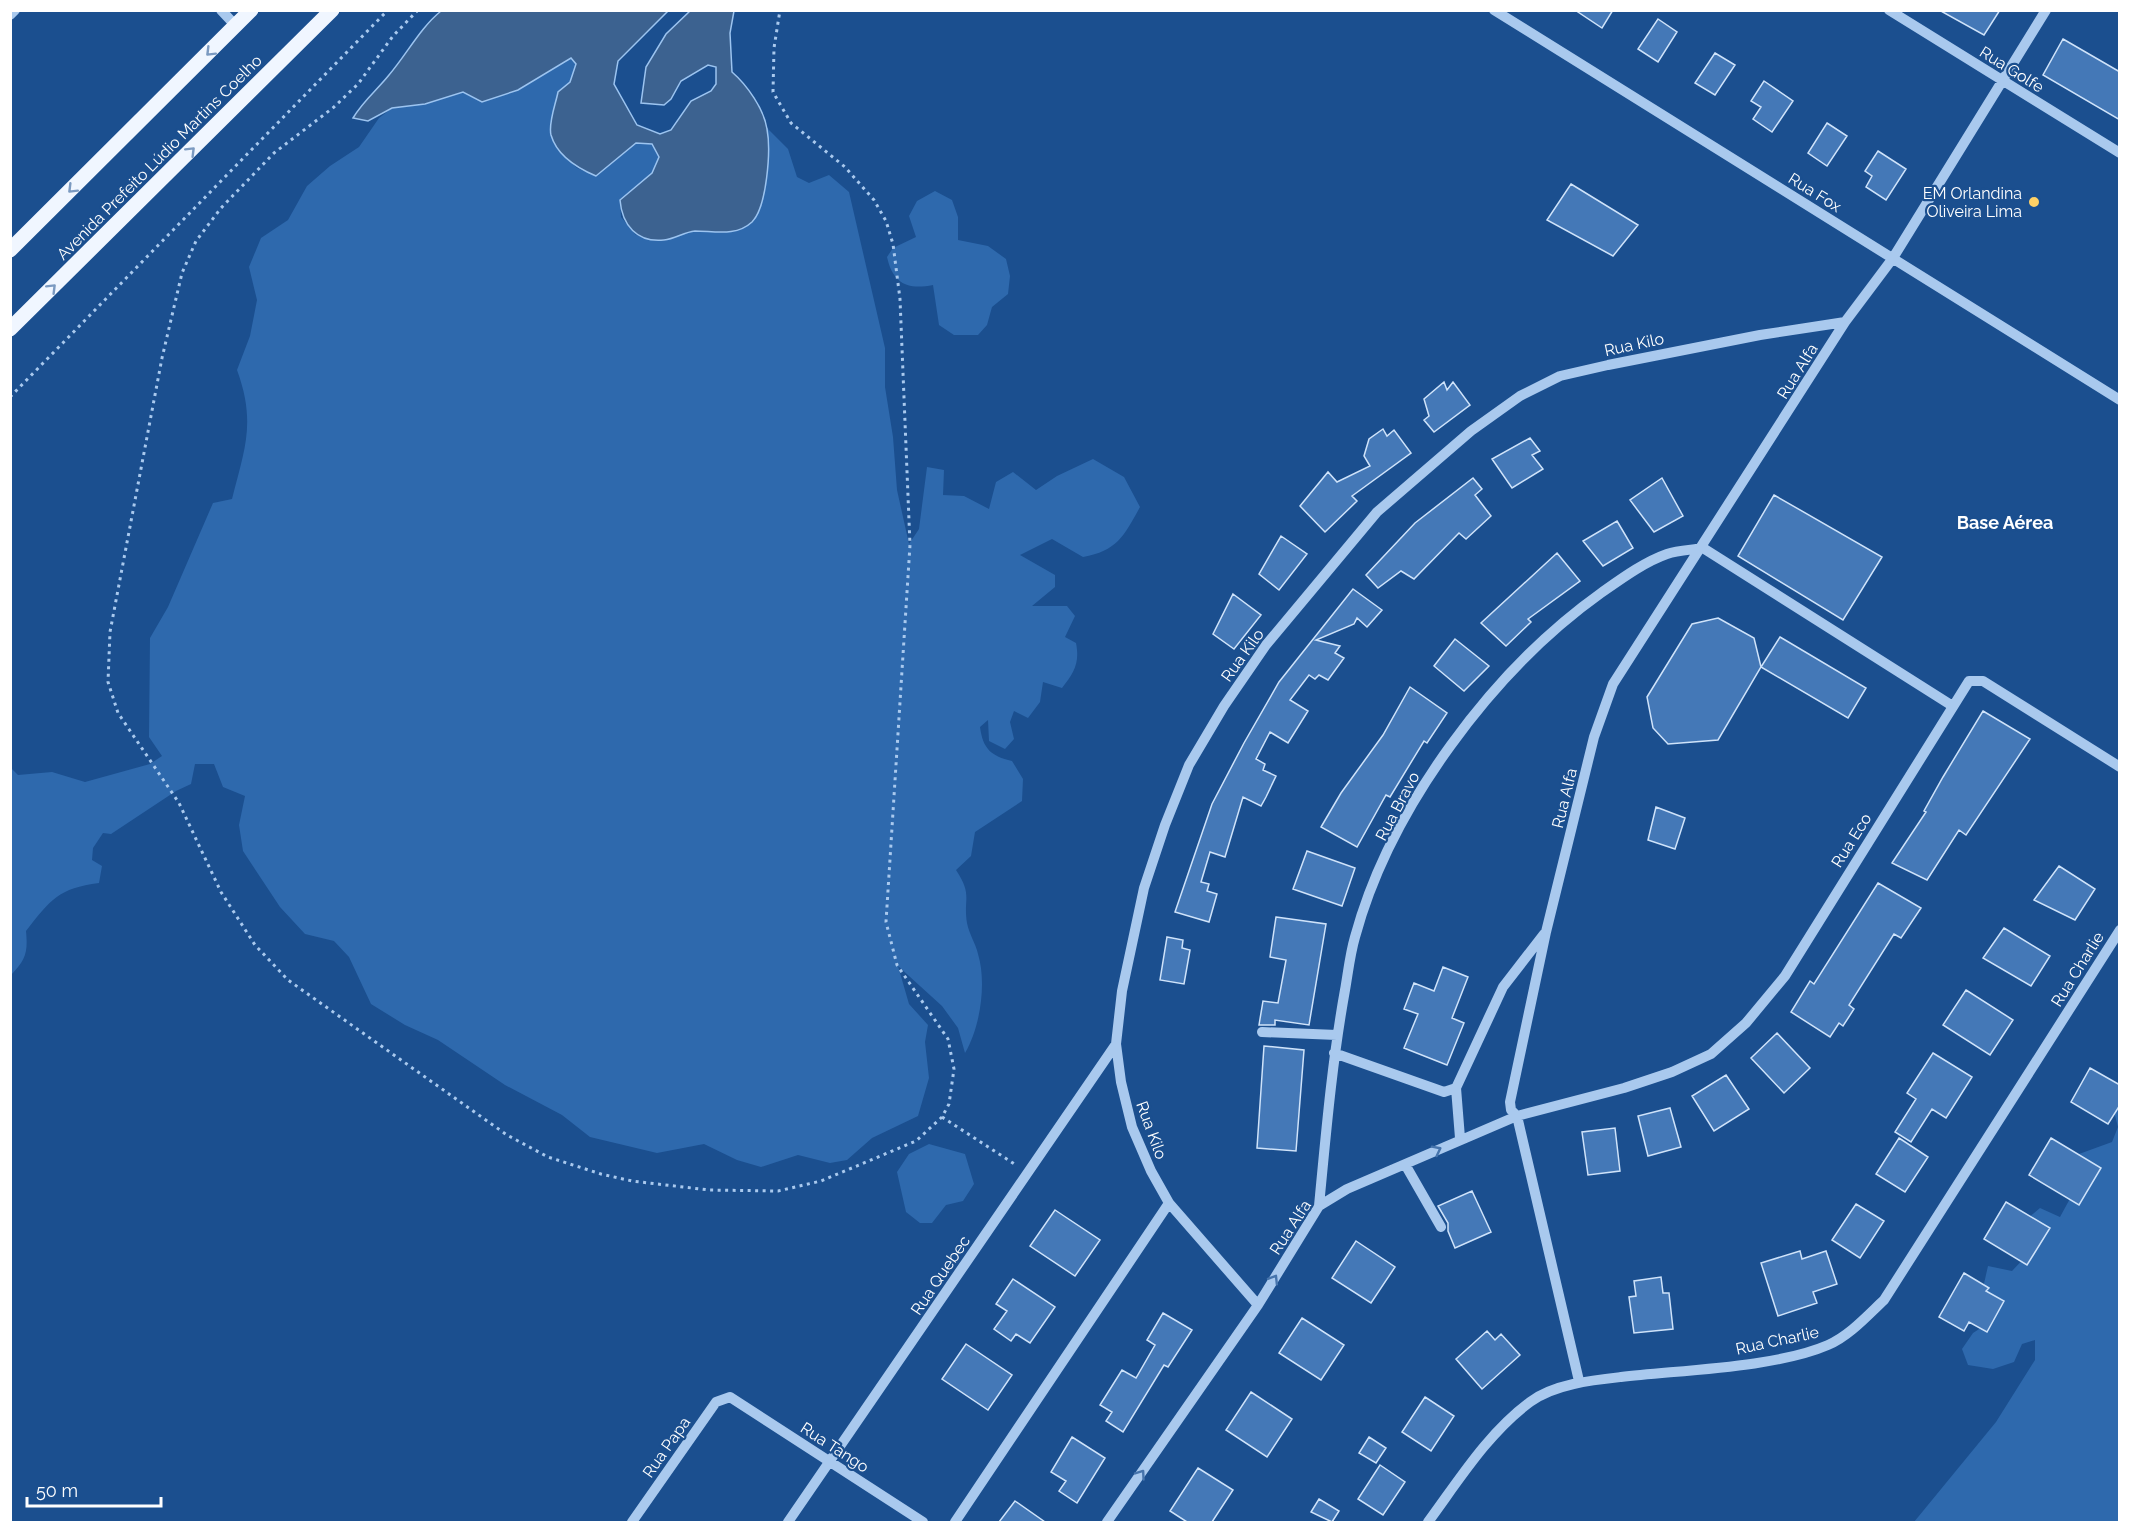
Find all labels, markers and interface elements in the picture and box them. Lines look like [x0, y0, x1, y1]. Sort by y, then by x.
street label: Rua Golfe [1976, 42, 2047, 97]
one-way arrow [206, 44, 217, 55]
street label: Avenida Prefeito Lúdio Martins Coelho [53, 51, 266, 264]
one-way arrow [184, 147, 194, 158]
street label: Rua Fox [1785, 169, 1845, 216]
one-way arrow [68, 182, 79, 193]
place label: EM Orlandina Oliveira Lima [1923, 184, 2022, 221]
marker: EM Orlandina Oliveira Lima [2027, 195, 2041, 209]
one-way arrow [45, 285, 56, 296]
street label: Rua Kilo [1603, 329, 1666, 360]
street label: Rua Alfa [1773, 340, 1822, 402]
district label: Base Aérea [1957, 512, 2053, 533]
street label: Rua Kilo [1217, 625, 1268, 685]
street label: Rua Alfa [1548, 766, 1581, 830]
street label: Rua Bravo [1371, 769, 1423, 844]
street label: Rua Eco [1827, 810, 1875, 871]
street label: Rua Charlie [2047, 928, 2108, 1010]
street label: Rua Kilo [1132, 1099, 1171, 1162]
one-way arrow [1430, 1146, 1441, 1158]
street label: Rua Alfa [1266, 1196, 1315, 1258]
street label: Rua Quebec [907, 1232, 974, 1319]
one-way arrow [1267, 1275, 1279, 1285]
street label: Rua Charlie [1734, 1322, 1820, 1359]
street label: Rua Papa [639, 1413, 694, 1481]
street label: Rua Tango [797, 1418, 872, 1477]
scale bar [27, 1470, 160, 1508]
one-way arrow [1134, 1470, 1145, 1481]
text: 50 m [36, 1480, 78, 1501]

